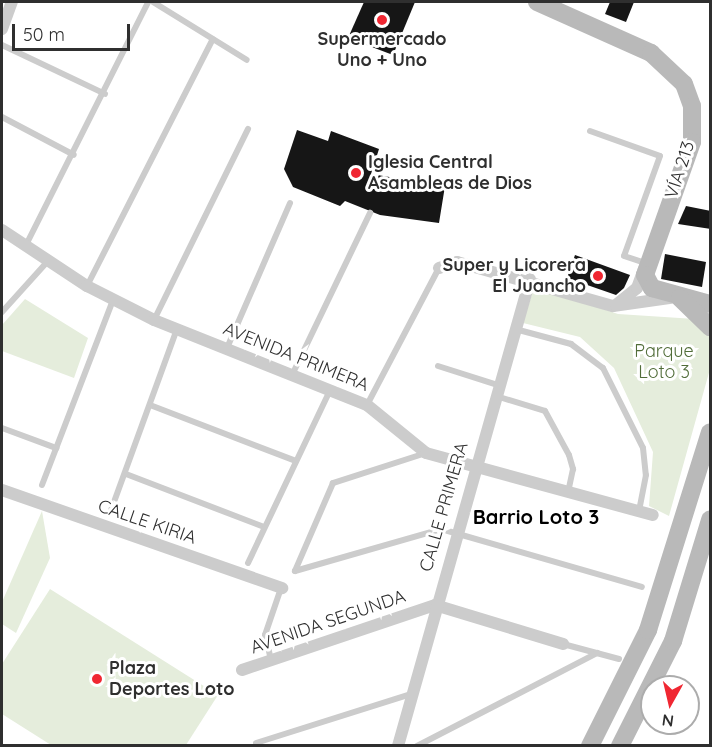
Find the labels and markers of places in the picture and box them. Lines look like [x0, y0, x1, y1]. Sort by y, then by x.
marker: Supermercado Uno + Uno [375, 13, 389, 27]
place label: Supermercado Uno + Uno [318, 29, 446, 72]
place label: Iglesia Central Asambleas de Dios [368, 152, 532, 195]
marker: Iglesia Central Asambleas de Dios [349, 166, 363, 180]
place label: Super y Licorera El Juancho [442, 255, 586, 298]
marker: Super y Licorera El Juancho [591, 269, 605, 283]
place label: Plaza Deportes Loto [109, 658, 234, 700]
marker: Plaza Deportes Loto [90, 672, 104, 686]

